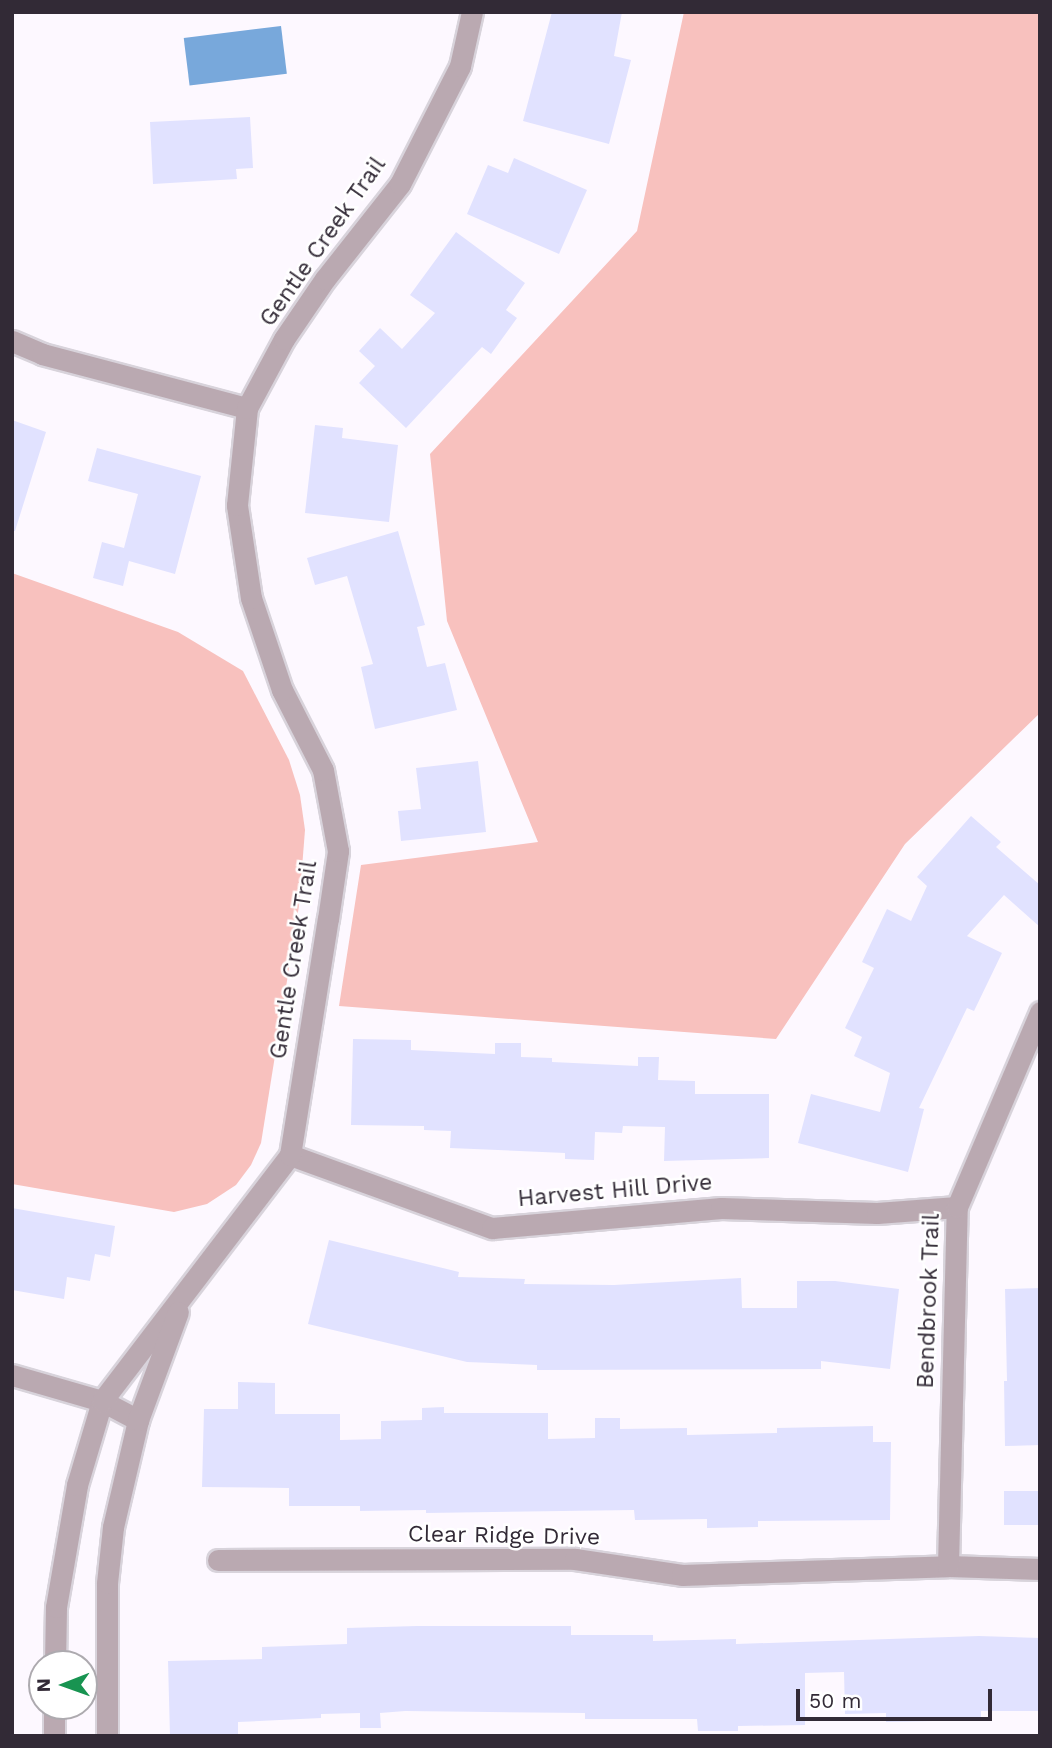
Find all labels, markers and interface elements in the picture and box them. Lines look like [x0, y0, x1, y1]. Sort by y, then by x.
street label: Gentle Creek Trail [254, 152, 392, 332]
street label: Gentle Creek Trail [265, 858, 323, 1062]
street label: Harvest Hill Drive [516, 1169, 714, 1213]
street label: Bendbrook Trail [912, 1212, 946, 1390]
street label: Clear Ridge Drive [407, 1521, 601, 1551]
north arrow [28, 1650, 98, 1720]
scale bar [800, 1674, 996, 1718]
text: N [32, 1678, 55, 1693]
text: 50 m [809, 1688, 861, 1713]

